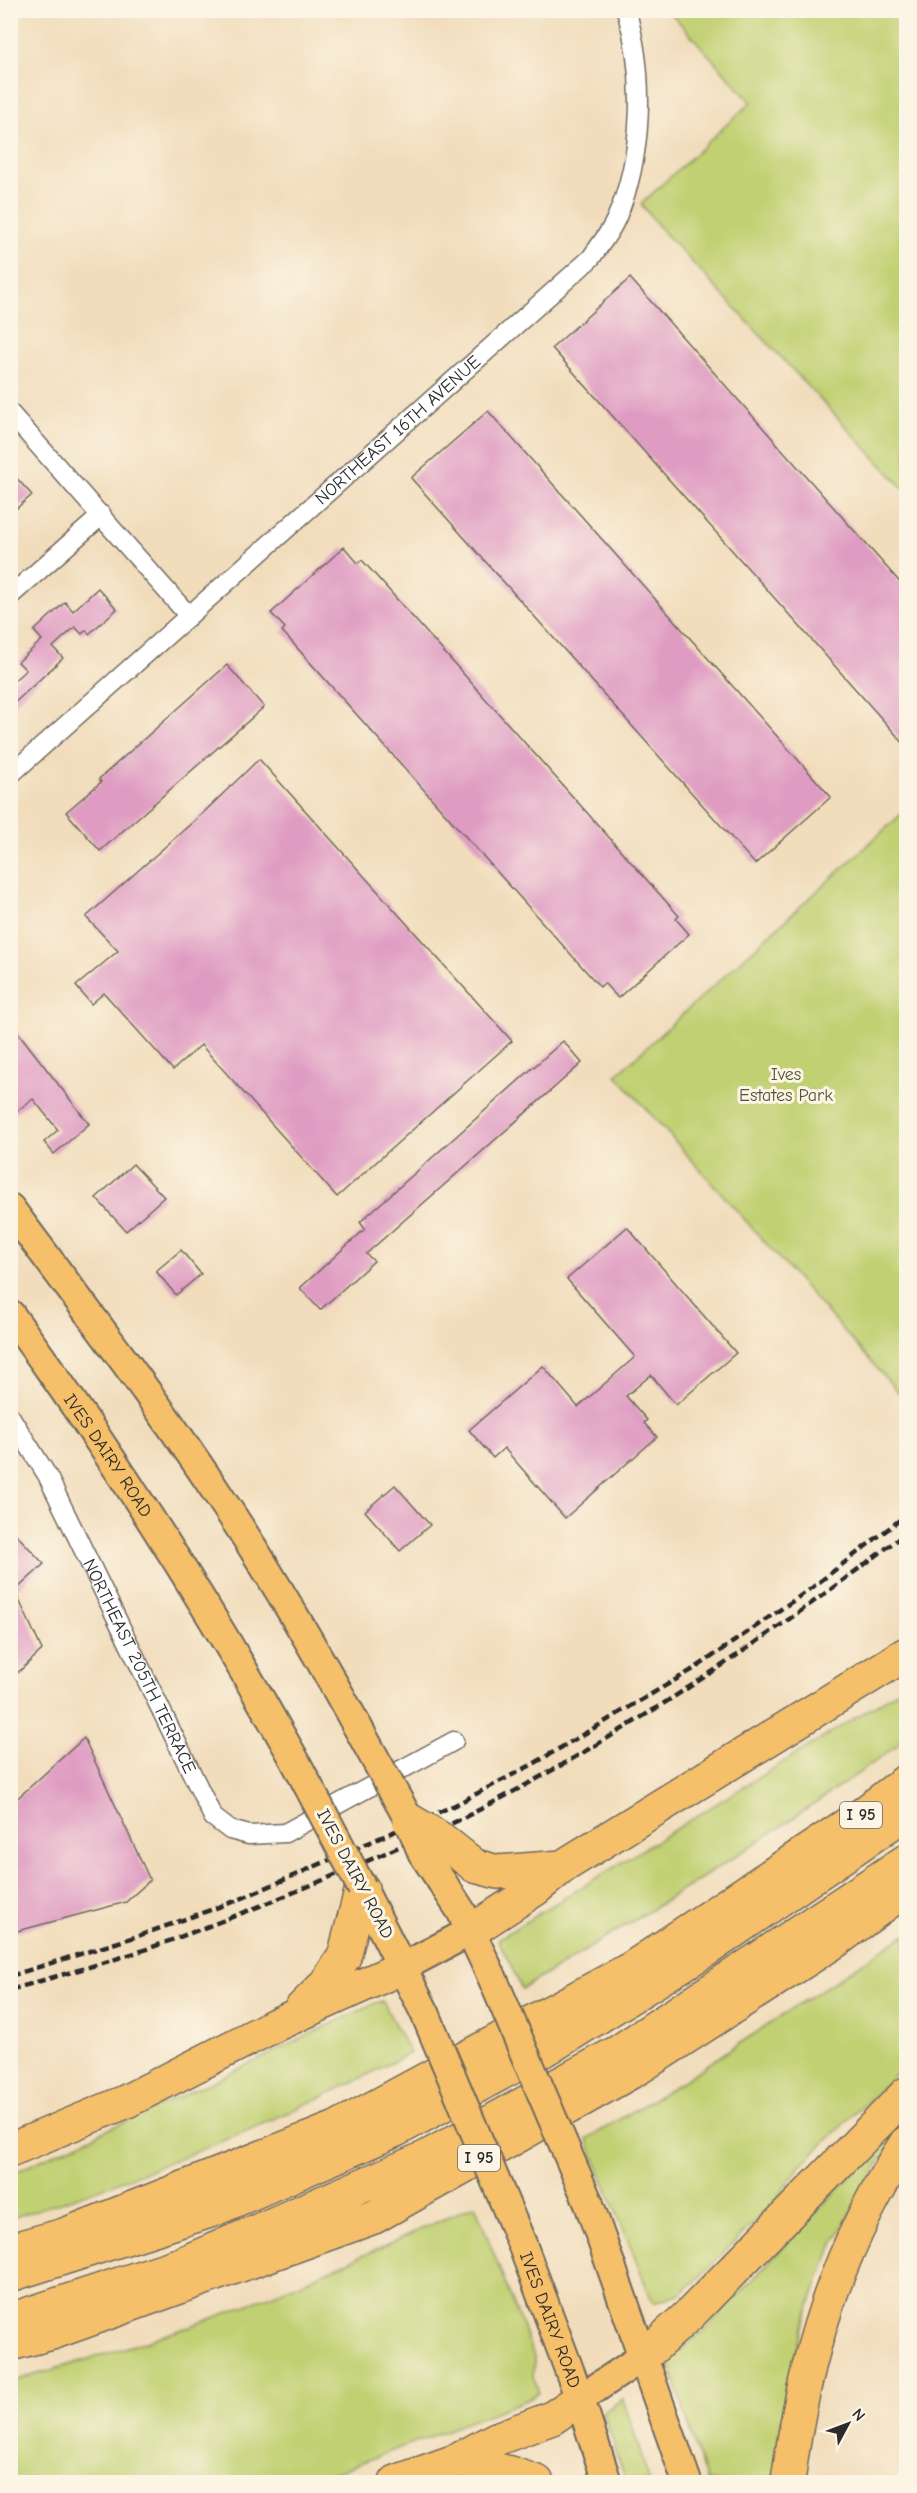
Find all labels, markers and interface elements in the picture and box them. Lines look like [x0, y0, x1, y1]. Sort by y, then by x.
street label: NORTHEAST 16TH AVENUE [311, 351, 485, 509]
park label: Ives Estates Park [739, 1064, 833, 1106]
street label: IVES DAIRY ROAD [59, 1390, 157, 1521]
street label: NORTHEAST 205TH TERRACE [79, 1555, 201, 1777]
road number: I 95 [840, 1802, 882, 1828]
street label: IVES DAIRY ROAD [312, 1806, 398, 1942]
road number: I 95 [458, 2145, 500, 2171]
street label: IVES DAIRY ROAD [515, 2249, 585, 2391]
north arrow [818, 2394, 878, 2454]
text: N [848, 2405, 869, 2425]

